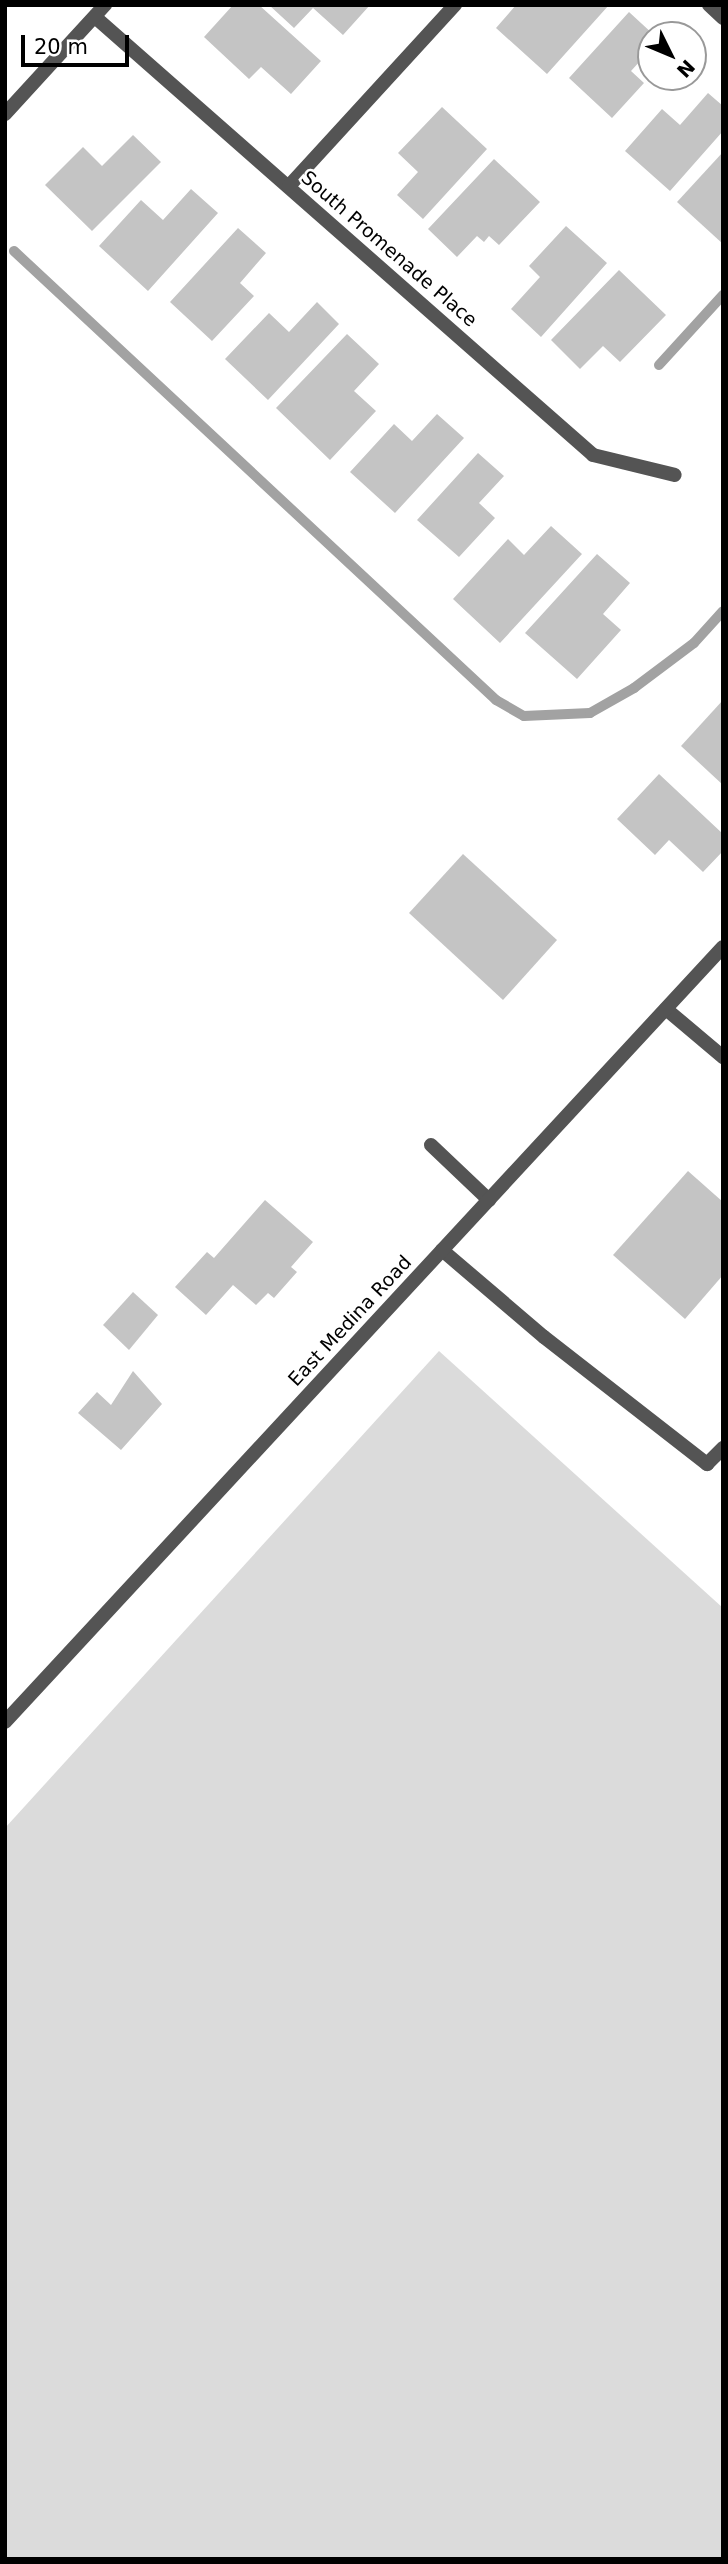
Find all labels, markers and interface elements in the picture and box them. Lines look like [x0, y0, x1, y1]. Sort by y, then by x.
scale bar [24, 21, 133, 65]
north arrow [637, 21, 707, 91]
text: 20 m [34, 35, 88, 59]
text: N [672, 56, 699, 82]
street label: South Promenade Place [296, 166, 482, 332]
street label: East Medina Road [284, 1251, 416, 1391]

